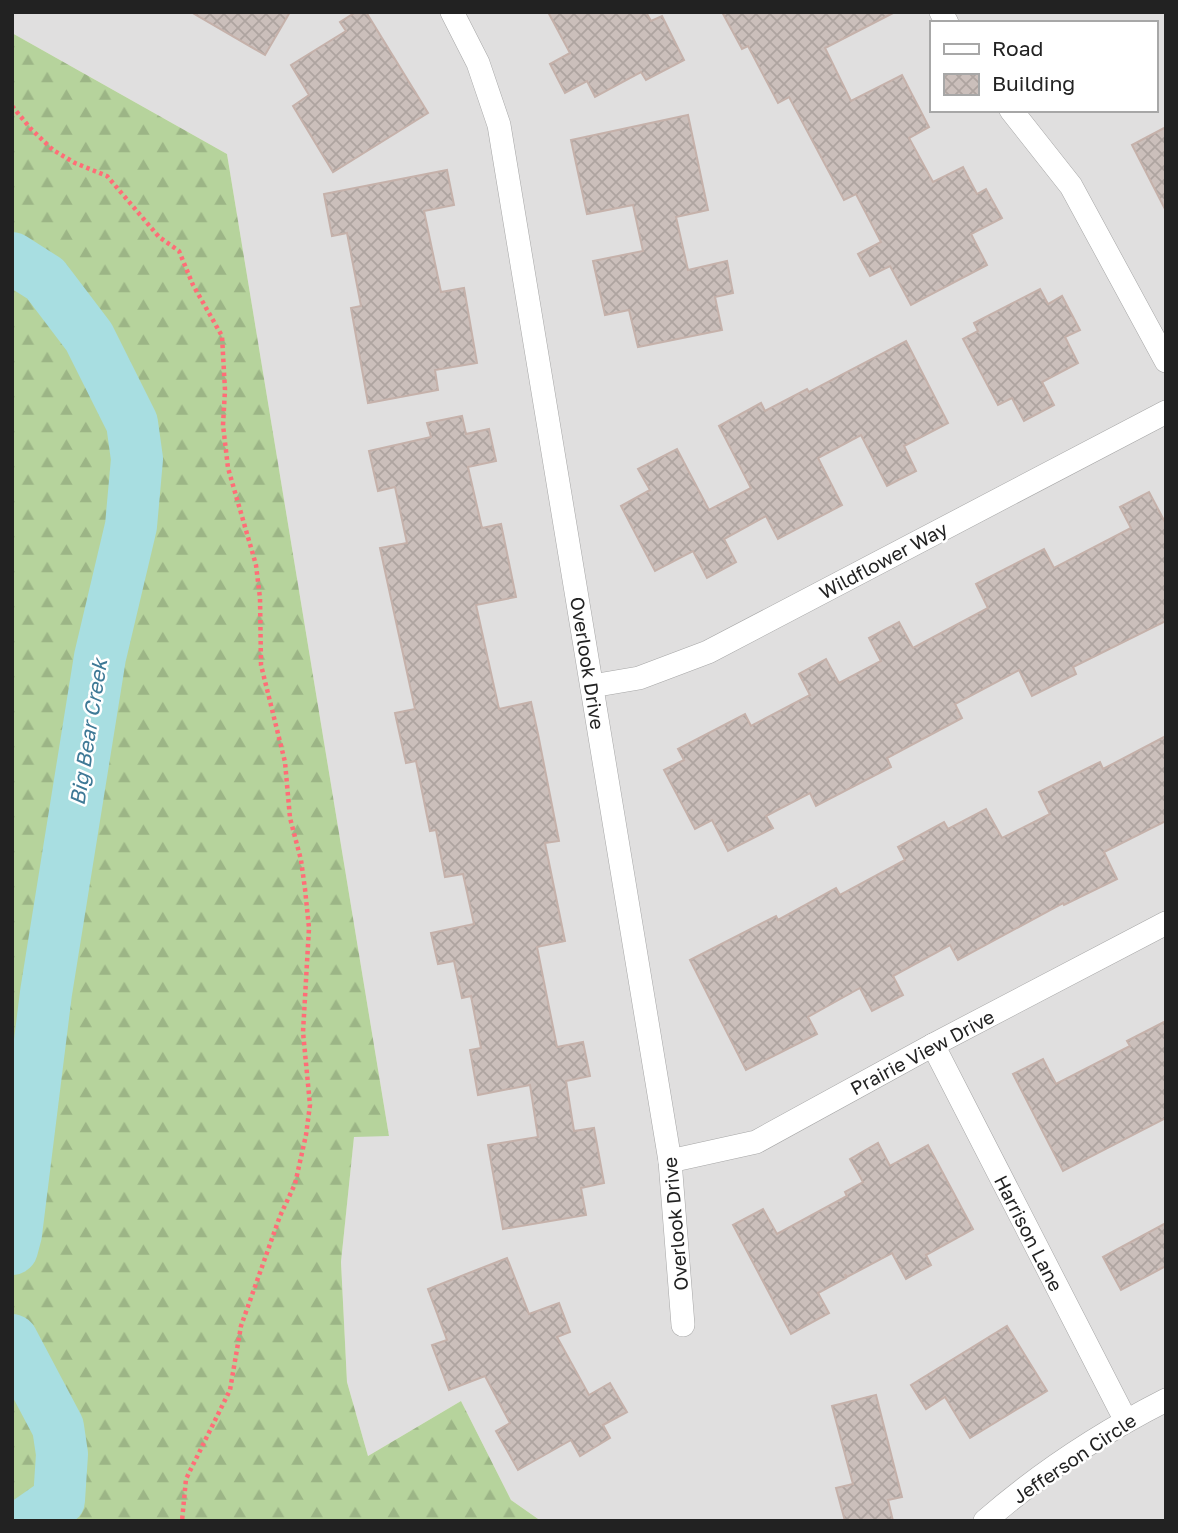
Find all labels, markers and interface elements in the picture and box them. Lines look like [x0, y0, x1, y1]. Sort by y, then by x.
legend [930, 21, 1157, 112]
text: Road [992, 35, 1043, 61]
text: Building [992, 70, 1075, 96]
street label: Wildflower Way [815, 516, 951, 603]
street label: Overlook Drive [566, 595, 610, 731]
water label: Big Bear Creek [64, 655, 113, 807]
street label: Prairie View Drive [846, 1004, 998, 1100]
street label: Overlook Drive [658, 1156, 692, 1292]
street label: Harrison Lane [990, 1171, 1068, 1295]
street label: Jefferson Circle [1008, 1408, 1140, 1508]

